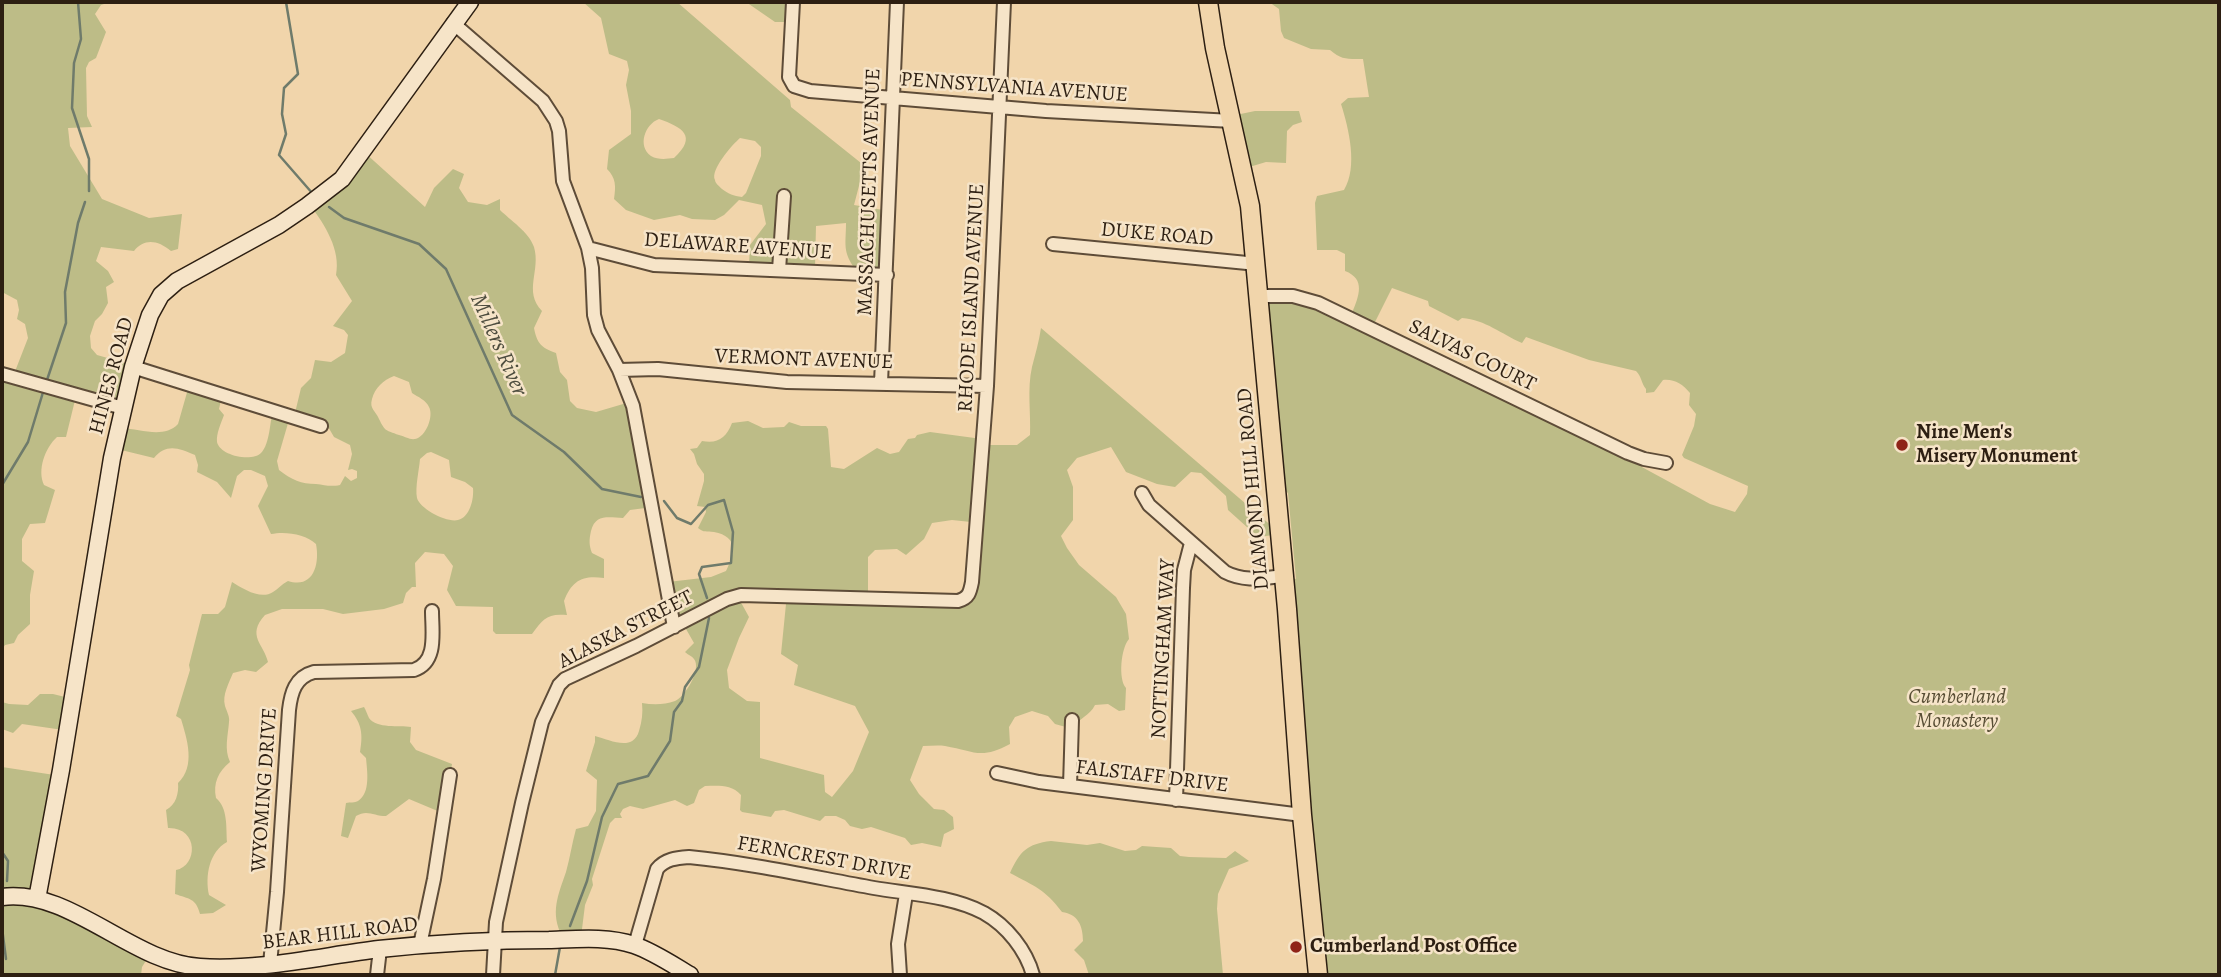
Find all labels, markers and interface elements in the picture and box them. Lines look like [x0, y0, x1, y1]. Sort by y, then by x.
street label: PENNSYLVANIA AVENUE [899, 67, 1129, 109]
street label: MASSACHUSETTS AVENUE [853, 68, 887, 316]
street label: RHODE ISLAND AVENUE [953, 183, 991, 413]
street label: DUKE ROAD [1100, 218, 1214, 252]
street label: DELAWARE AVENUE [643, 228, 833, 266]
water label: Millers River [463, 290, 533, 400]
street label: SALVAS COURT [1404, 314, 1540, 398]
street label: HINES ROAD [84, 315, 140, 437]
street label: VERMONT AVENUE [714, 344, 894, 376]
street label: DIAMOND HILL ROAD [1233, 387, 1275, 591]
place label: Nine Men's Misery Monument [1916, 420, 2078, 470]
marker: Nine Men's Misery Monument [1894, 437, 1910, 453]
street label: NOTTINGHAM WAY [1147, 558, 1181, 740]
street label: ALASKA STREET [554, 585, 698, 675]
park label: Cumberland Monastery [1908, 685, 2006, 735]
street label: WYOMING DRIVE [247, 707, 283, 873]
street label: FALSTAFF DRIVE [1074, 755, 1230, 799]
street label: FERNCREST DRIVE [735, 831, 913, 887]
street label: BEAR HILL ROAD [261, 912, 419, 956]
place label: Cumberland Post Office [1310, 934, 1517, 960]
marker: Cumberland Post Office [1288, 939, 1304, 955]

